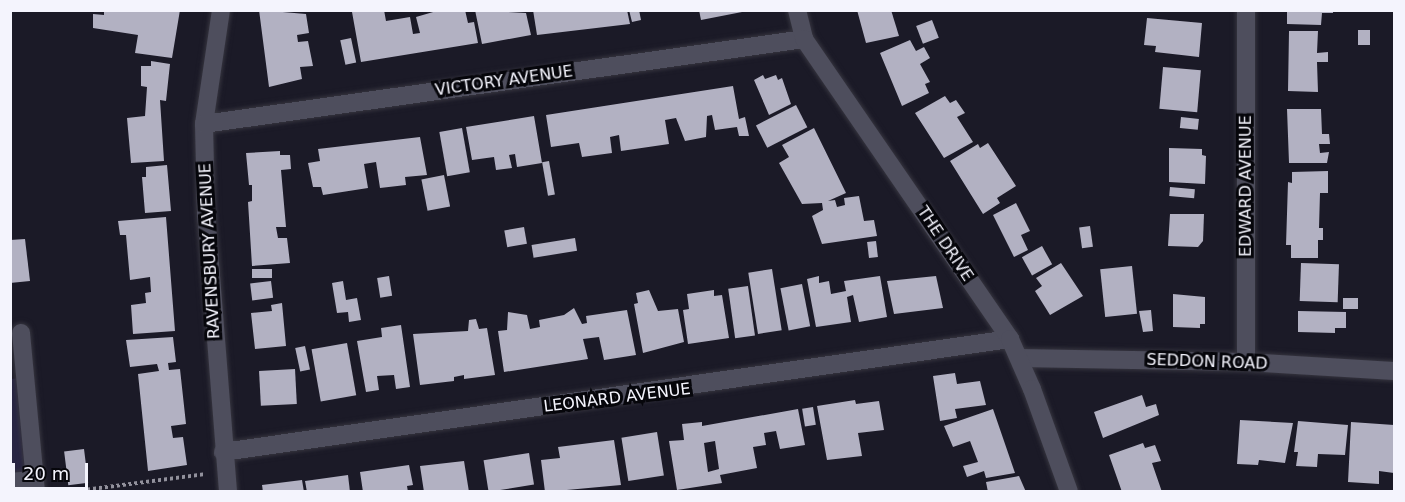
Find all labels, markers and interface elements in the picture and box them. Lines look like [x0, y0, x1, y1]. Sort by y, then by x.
street label: VICTORY AVENUE [434, 62, 574, 100]
street label: EDWARD AVENUE [1236, 115, 1256, 257]
street label: RAVENSBURY AVENUE [196, 163, 224, 339]
street label: THE DRIVE [913, 203, 977, 285]
street label: SEDDON ROAD [1146, 350, 1268, 374]
street label: LEONARD AVENUE [542, 379, 692, 417]
scale bar [15, 451, 92, 489]
text: 20 m [23, 463, 69, 484]

